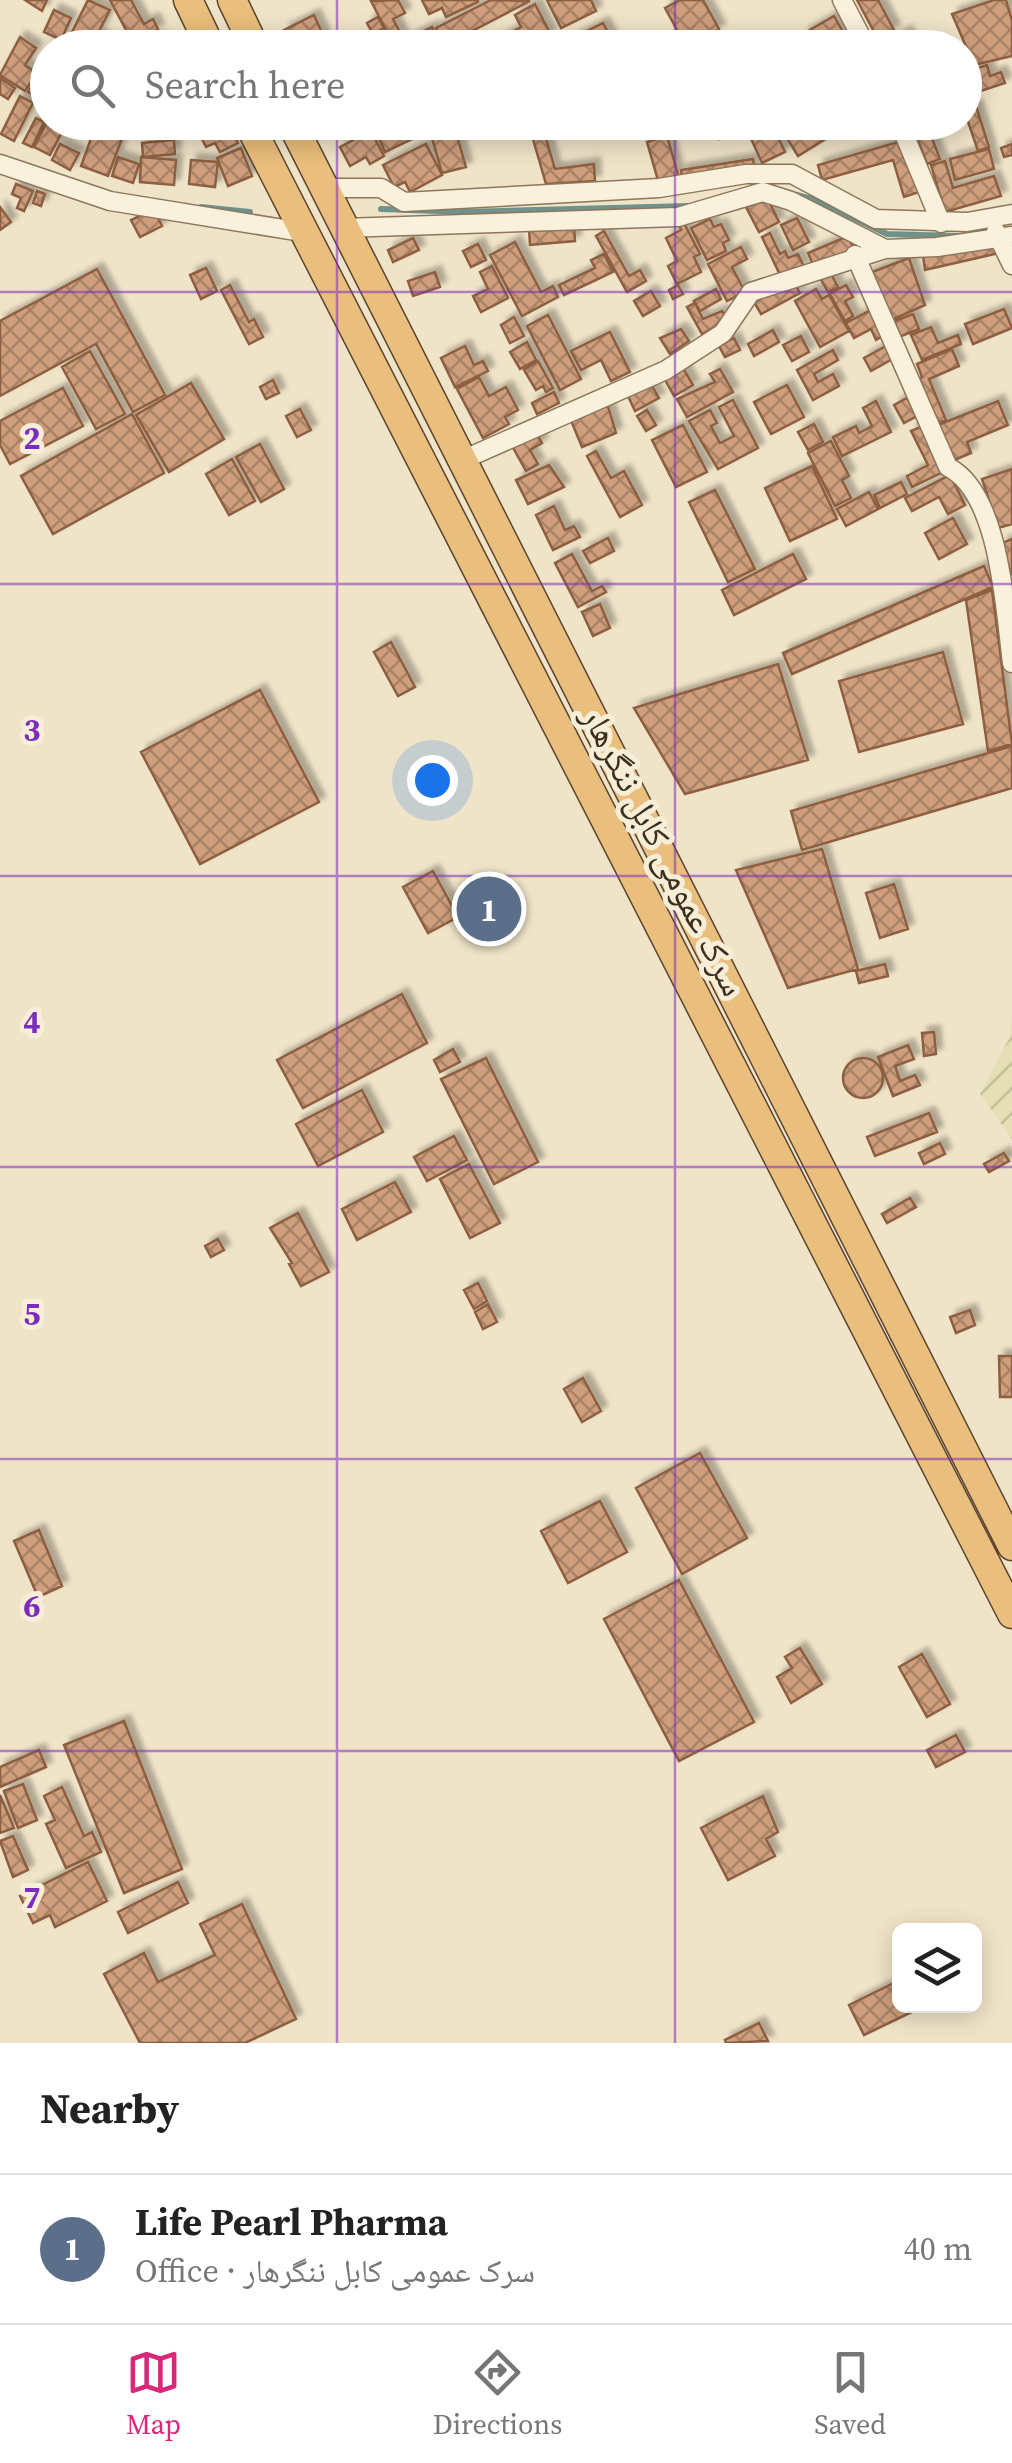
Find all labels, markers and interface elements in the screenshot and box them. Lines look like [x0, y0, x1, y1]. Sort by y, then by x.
search box [30, 30, 982, 140]
icon: search [65, 58, 120, 113]
text: Search here [145, 59, 345, 111]
text: 2 [23, 416, 41, 460]
street label: سرک عمومی کابل ننگرهار [570, 697, 758, 1004]
text: 3 [23, 708, 41, 752]
your location [407, 755, 458, 806]
pin: 1 [456, 872, 522, 946]
text: 4 [23, 1000, 41, 1044]
text: 5 [23, 1292, 41, 1336]
text: 6 [23, 1584, 41, 1628]
text: 7 [23, 1875, 41, 1919]
map controls [892, 1923, 982, 2013]
button: layers [892, 1923, 982, 2013]
text: Nearby [40, 2079, 179, 2137]
text: Life Pearl Pharma [135, 2196, 448, 2248]
text: 1 [64, 2227, 81, 2271]
text: 40 m [904, 2227, 972, 2271]
text: Office · سرک عمومی کابل ننگرهار [135, 2249, 535, 2293]
tab: Map [126, 2345, 181, 2443]
tab: Directions [433, 2345, 562, 2443]
tab: Saved [814, 2345, 886, 2443]

